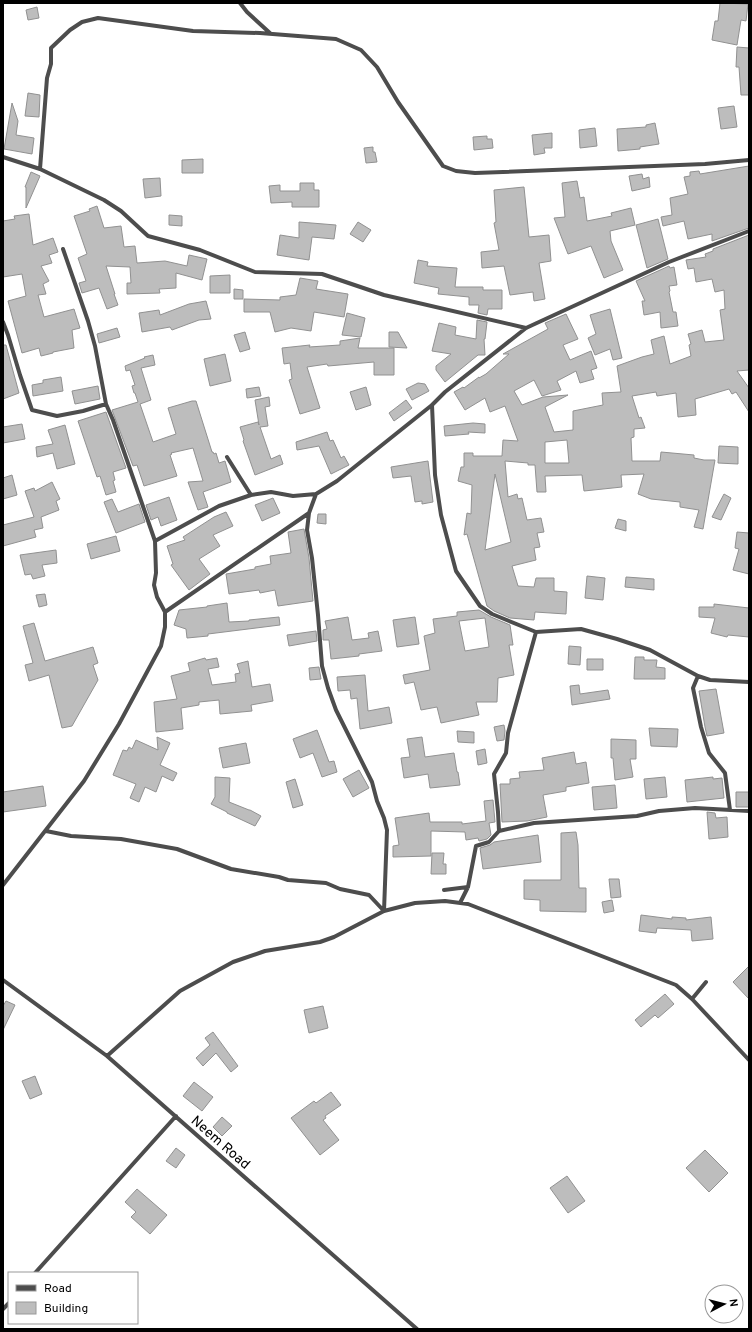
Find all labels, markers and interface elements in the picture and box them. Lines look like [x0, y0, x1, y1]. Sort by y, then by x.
street label: Neem Road [187, 1113, 253, 1173]
legend [8, 1272, 138, 1324]
text: Road [44, 1281, 72, 1297]
north arrow [704, 1284, 744, 1324]
text: N [726, 1298, 740, 1308]
text: Building [44, 1301, 88, 1317]

